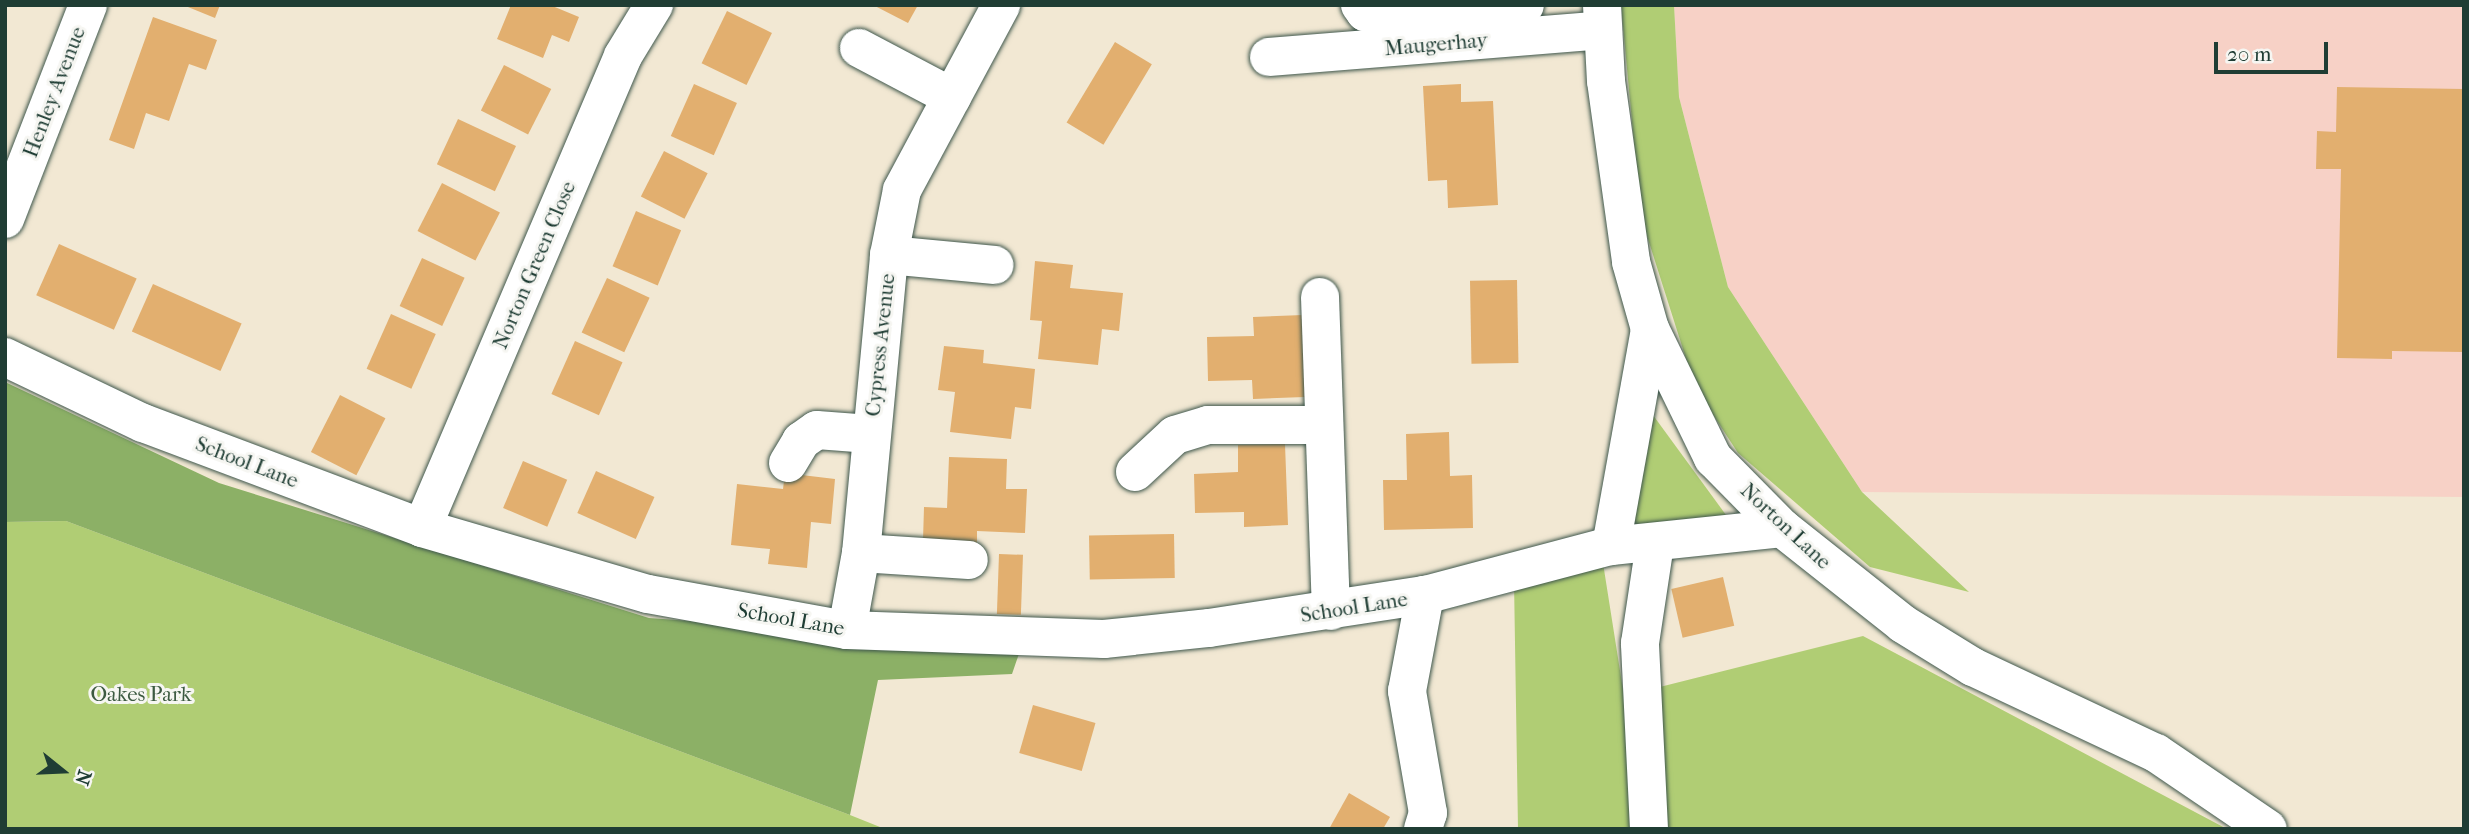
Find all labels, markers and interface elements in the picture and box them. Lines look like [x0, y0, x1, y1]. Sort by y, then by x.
street label: Henley Avenue [17, 23, 91, 161]
street label: Maugerhay [1383, 27, 1489, 61]
scale bar [2217, 28, 2331, 72]
text: 20 m [2227, 42, 2271, 66]
street label: Norton Green Close [487, 177, 581, 353]
street label: Cypress Avenue [860, 272, 900, 418]
street label: School Lane [192, 431, 302, 493]
street label: Norton Lane [1735, 478, 1837, 574]
street label: School Lane [1299, 586, 1409, 628]
street label: School Lane [736, 597, 846, 641]
park label: Oakes Park [90, 681, 192, 707]
north arrow [28, 736, 98, 806]
text: N [70, 767, 96, 788]

